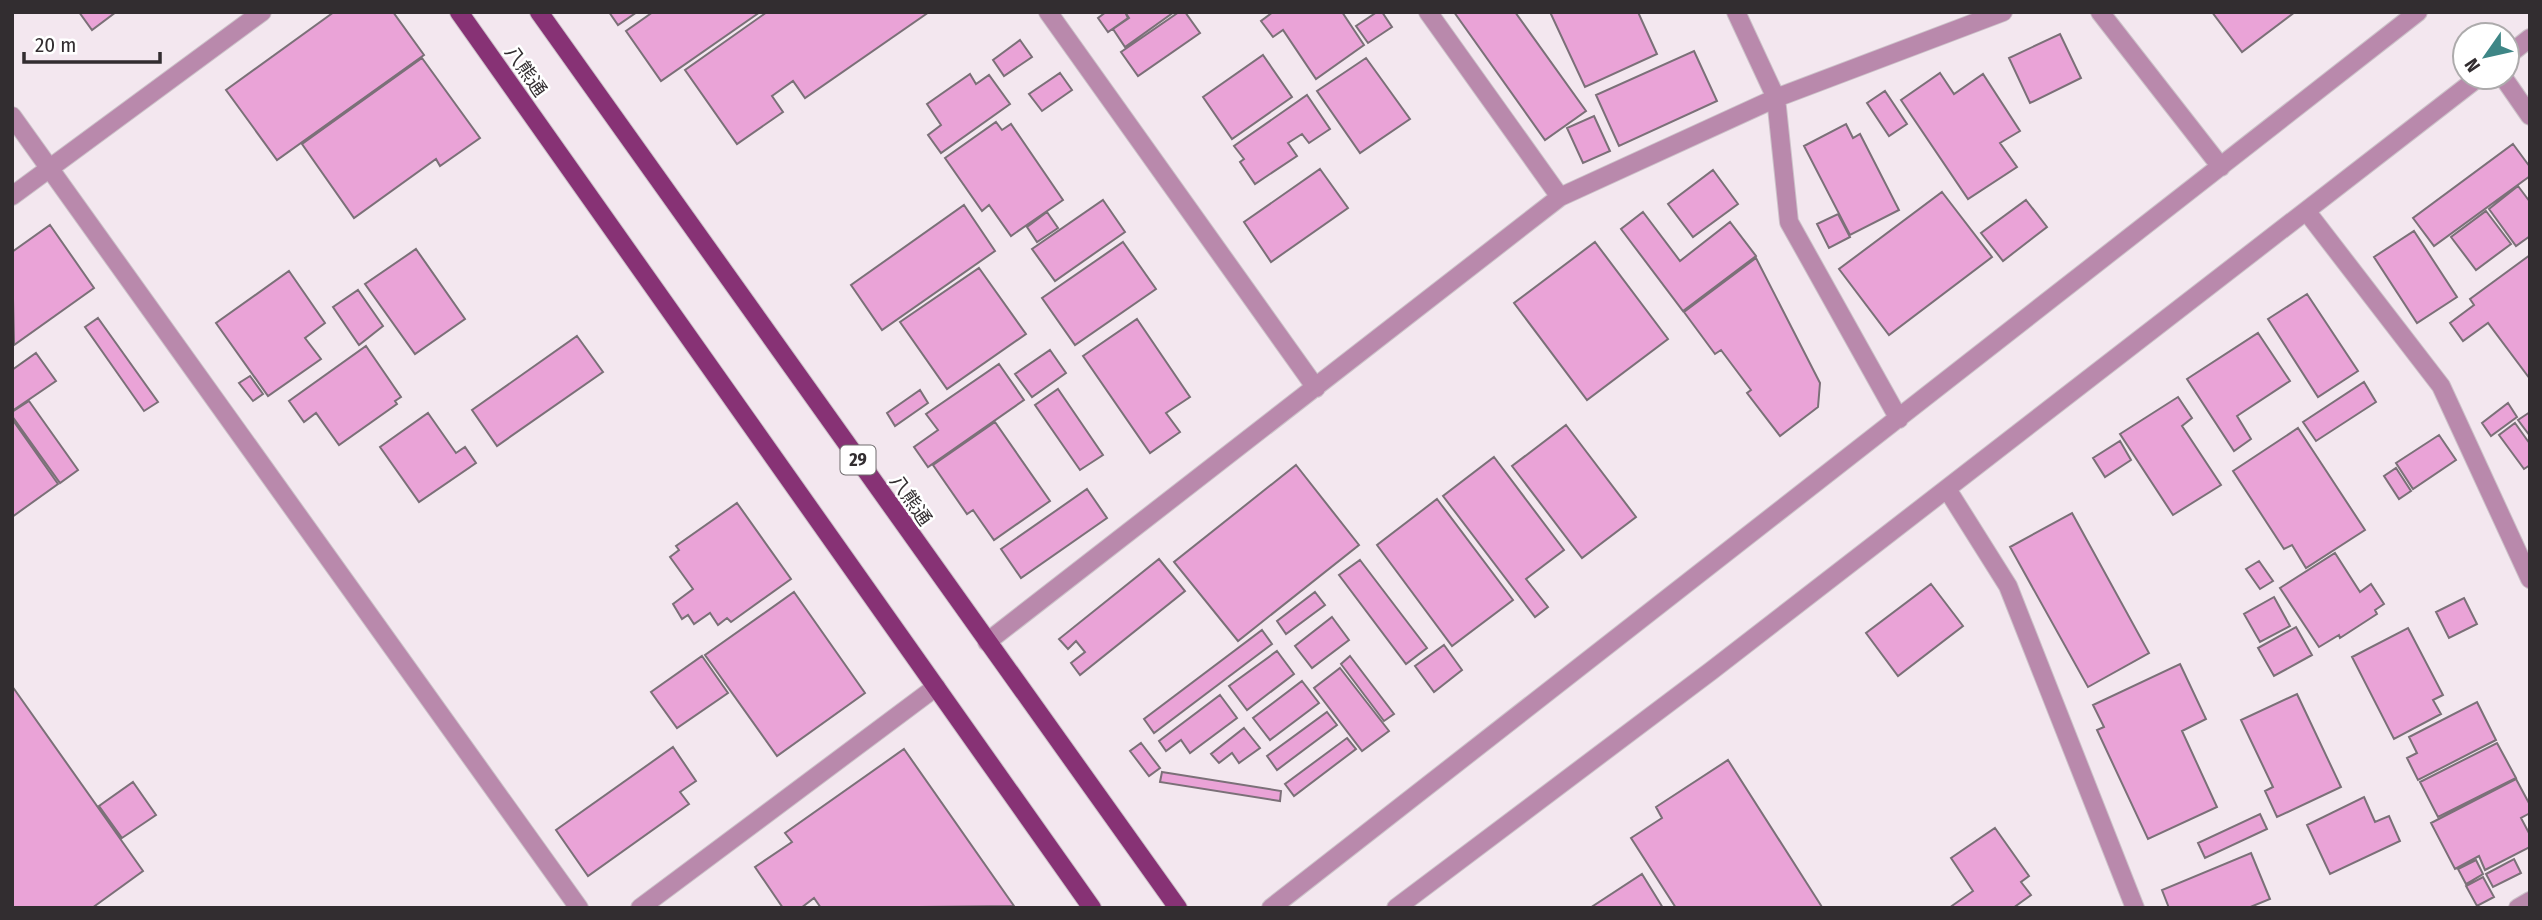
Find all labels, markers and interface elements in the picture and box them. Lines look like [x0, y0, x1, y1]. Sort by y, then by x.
scale bar [24, 21, 161, 65]
north arrow [2451, 21, 2521, 91]
text: 20 m [35, 32, 76, 58]
street label: 八熊通 [500, 41, 552, 101]
text: N [2460, 54, 2485, 76]
road number: 29 [840, 446, 876, 474]
street label: 八熊通 [885, 470, 937, 530]

